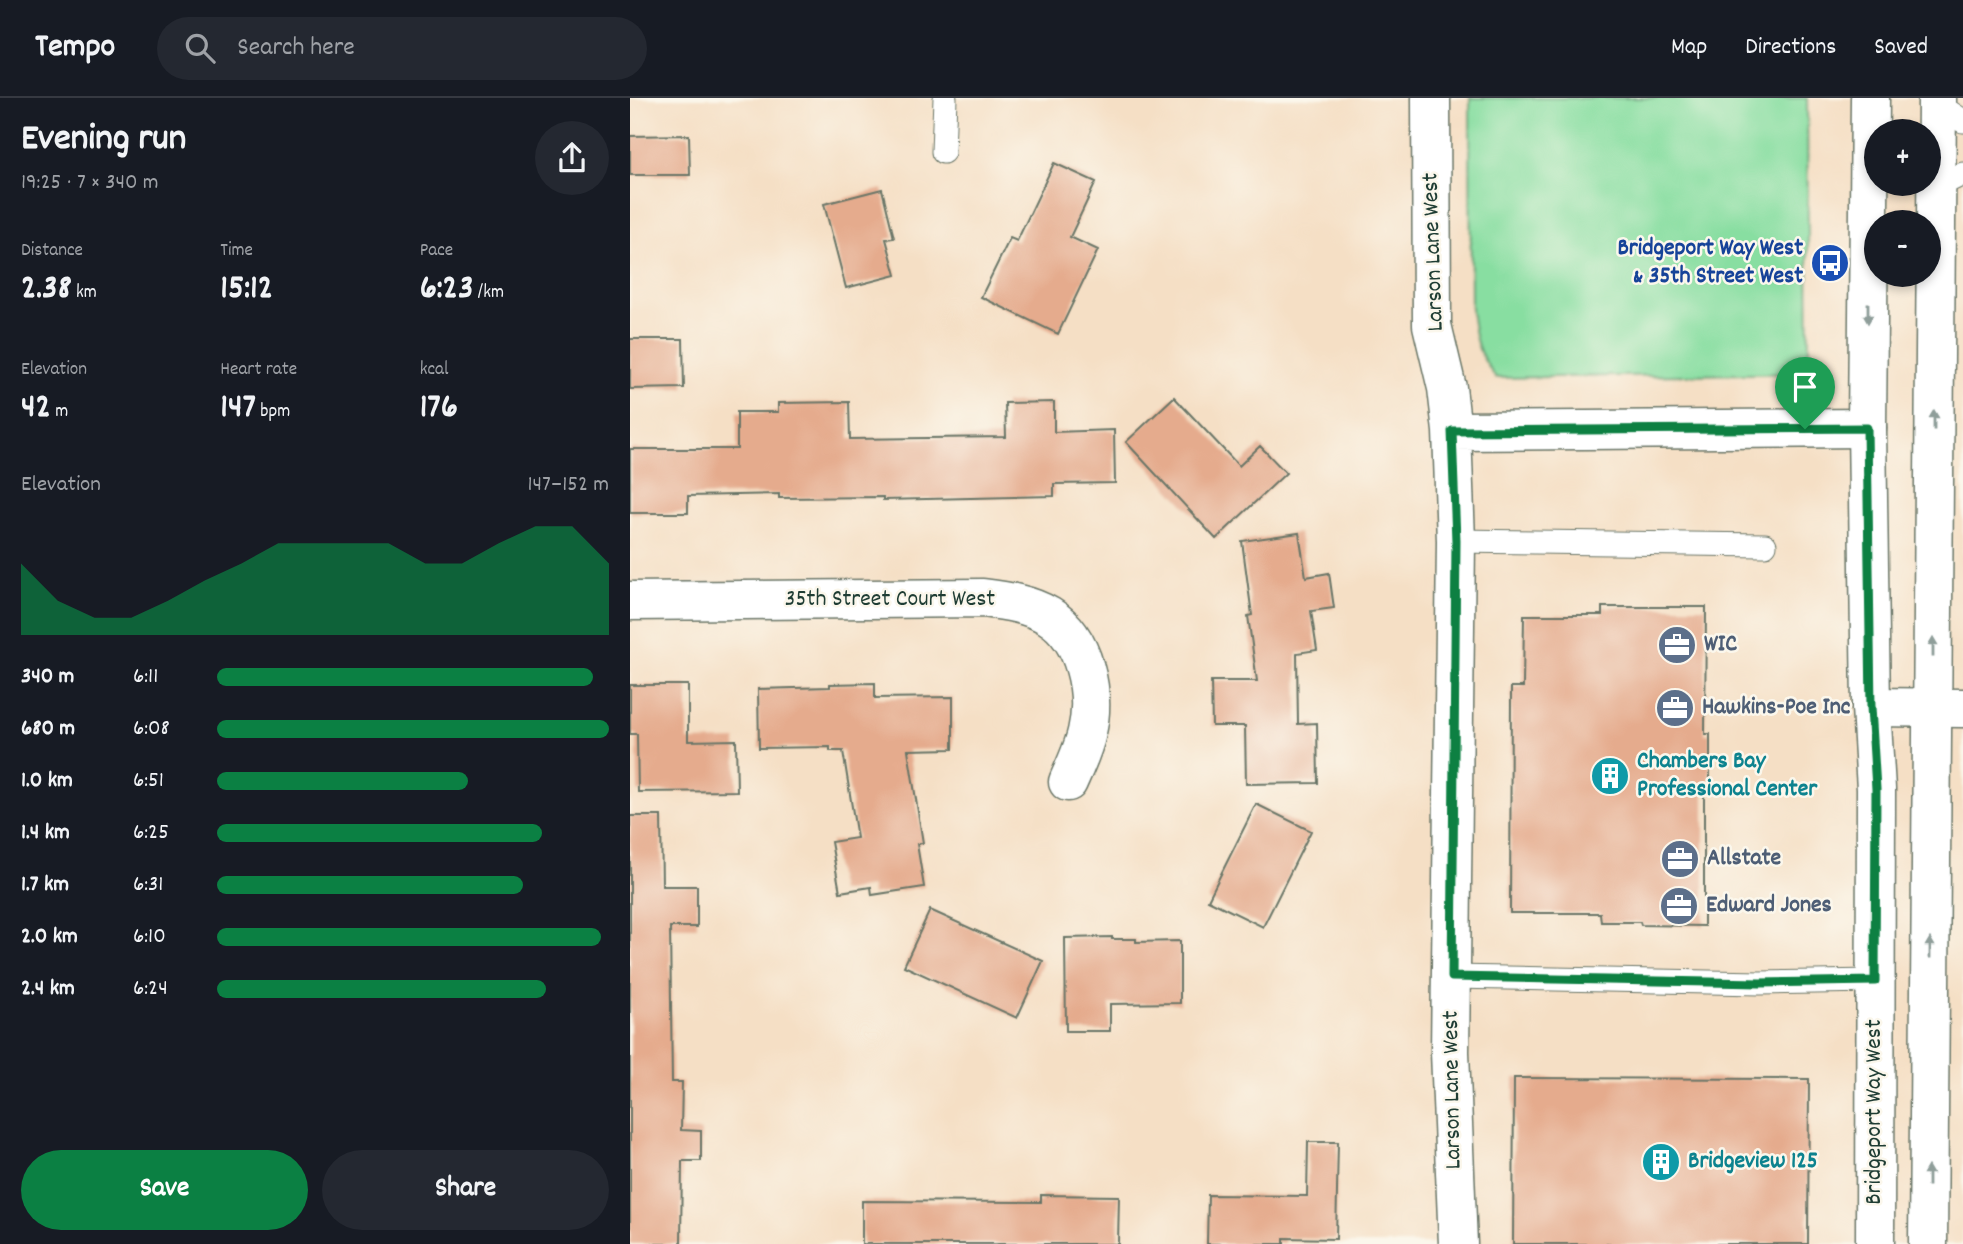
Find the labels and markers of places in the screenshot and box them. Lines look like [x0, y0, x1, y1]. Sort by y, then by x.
place label: Bridgeport Way West & 35th Street West [1617, 232, 1803, 294]
bus stop icon: Bridgeport Way West & 35th Street West [1809, 242, 1851, 284]
pin [1775, 357, 1835, 429]
office icon: WIC [1656, 624, 1698, 666]
place label: WIC [1704, 628, 1737, 662]
office icon: Hawkins-Poe Inc [1654, 687, 1696, 729]
place label: Hawkins-Poe Inc [1702, 691, 1851, 725]
place label: Chambers Bay Professional Center [1637, 745, 1818, 807]
building icon: Chambers Bay Professional Center [1589, 755, 1631, 797]
office icon: Allstate [1659, 838, 1701, 880]
place label: Allstate [1707, 842, 1782, 876]
office icon: Edward Jones [1658, 885, 1700, 927]
place label: Edward Jones [1706, 889, 1832, 923]
building icon: Bridgeview 125 [1640, 1141, 1682, 1183]
place label: Bridgeview 125 [1688, 1145, 1818, 1179]

